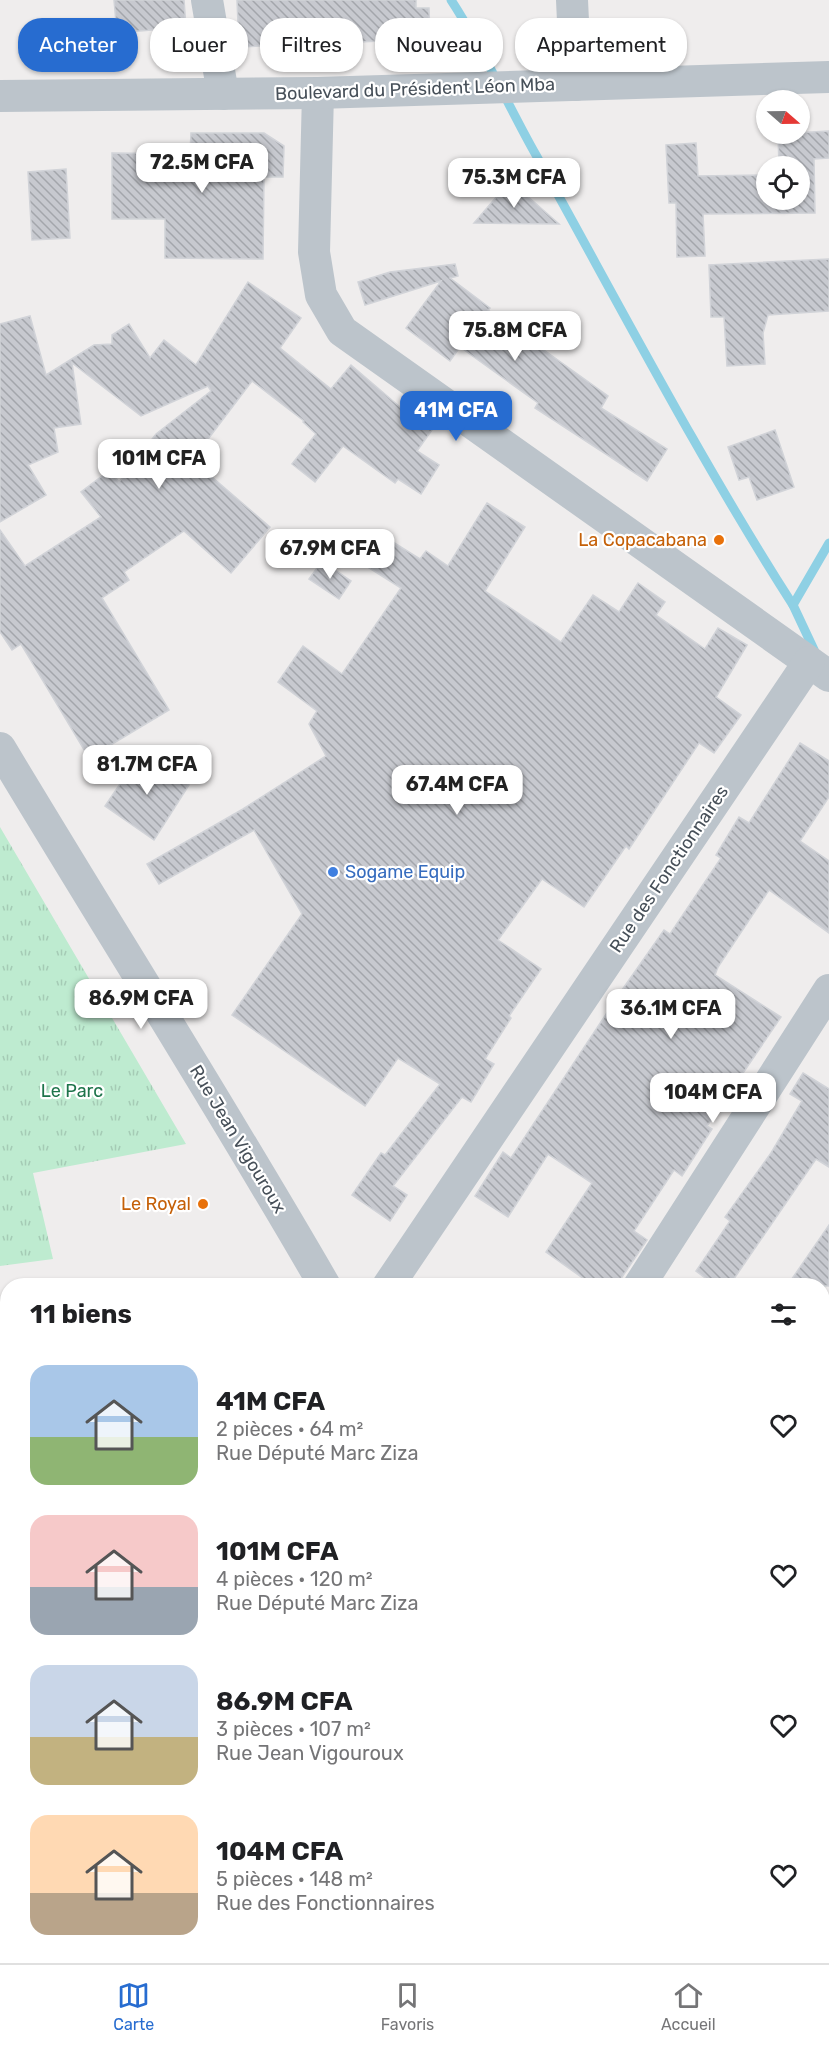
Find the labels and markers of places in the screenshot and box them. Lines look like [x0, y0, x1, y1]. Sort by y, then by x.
pin: 72.5M CFA [133, 143, 271, 194]
pin: 75.3M CFA [445, 158, 583, 209]
pin: 75.8M CFA [446, 311, 584, 362]
pin: 41M CFA [401, 391, 511, 442]
pin: 101M CFA [97, 439, 221, 490]
pin: 67.9M CFA [261, 529, 399, 580]
place label: La Copacabana [578, 529, 707, 551]
marker: La Copacabana [712, 533, 726, 547]
pin: 81.7M CFA [78, 745, 216, 796]
pin: 67.4M CFA [388, 765, 526, 816]
place label: Sogame Equip [345, 861, 465, 883]
marker: Sogame Equip [326, 865, 340, 879]
pin: 86.9M CFA [72, 979, 210, 1030]
pin: 36.1M CFA [602, 989, 740, 1040]
pin: 104M CFA [651, 1073, 775, 1124]
place label: Le Royal [121, 1193, 191, 1215]
marker: Le Royal [196, 1197, 210, 1211]

